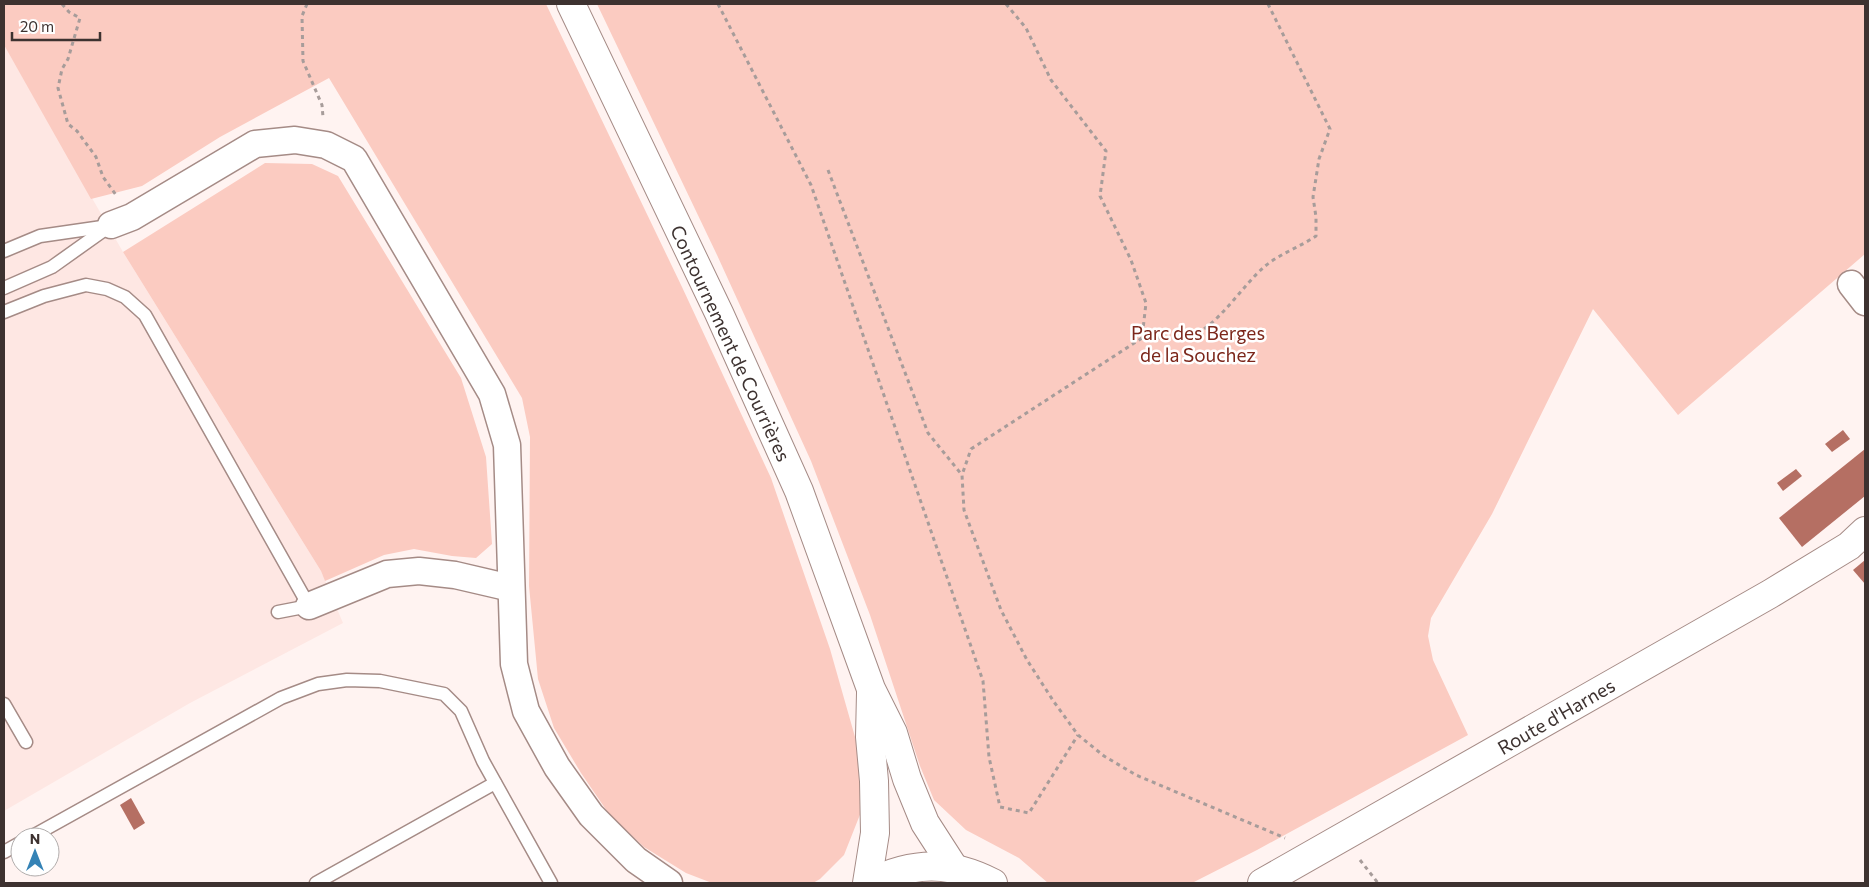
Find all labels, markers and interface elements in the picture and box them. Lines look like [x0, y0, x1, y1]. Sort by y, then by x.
scale bar [12, 10, 100, 42]
text: 20 m [20, 17, 54, 35]
street label: Contournement de Courrières [666, 221, 796, 465]
park label: Parc des Berges de la Souchez [1131, 321, 1265, 366]
street label: Route d'Harnes [1493, 673, 1619, 759]
north arrow [10, 827, 60, 877]
text: N [30, 830, 40, 847]

